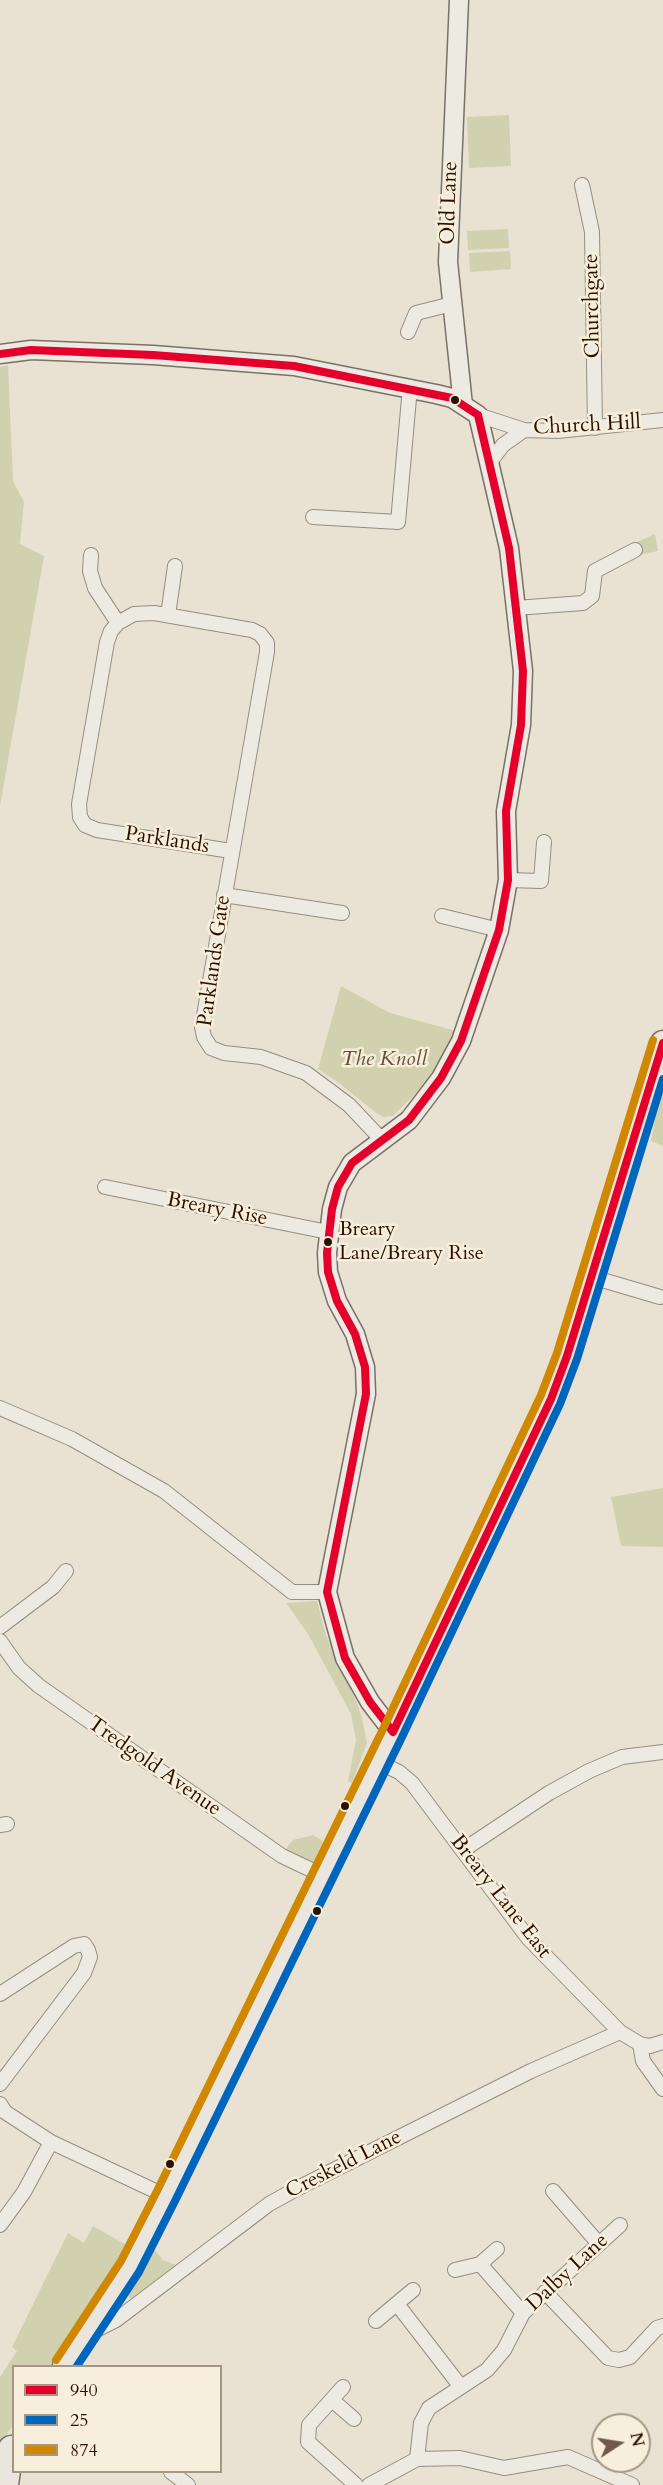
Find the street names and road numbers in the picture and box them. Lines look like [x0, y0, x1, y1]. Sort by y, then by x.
street label: Old Lane [436, 161, 464, 245]
street label: Churchgate [579, 253, 607, 359]
street label: Church Hill [533, 411, 641, 441]
street label: Parklands [123, 822, 211, 860]
street label: Parklands Gate [193, 894, 237, 1028]
street label: Breary Rise [165, 1188, 269, 1232]
street label: Tredgold Avenue [82, 1712, 226, 1822]
street label: Breary Lane East [444, 1830, 556, 1964]
street label: Creskeld Lane [282, 2125, 406, 2205]
street label: Dalby Lane [522, 2229, 614, 2317]

